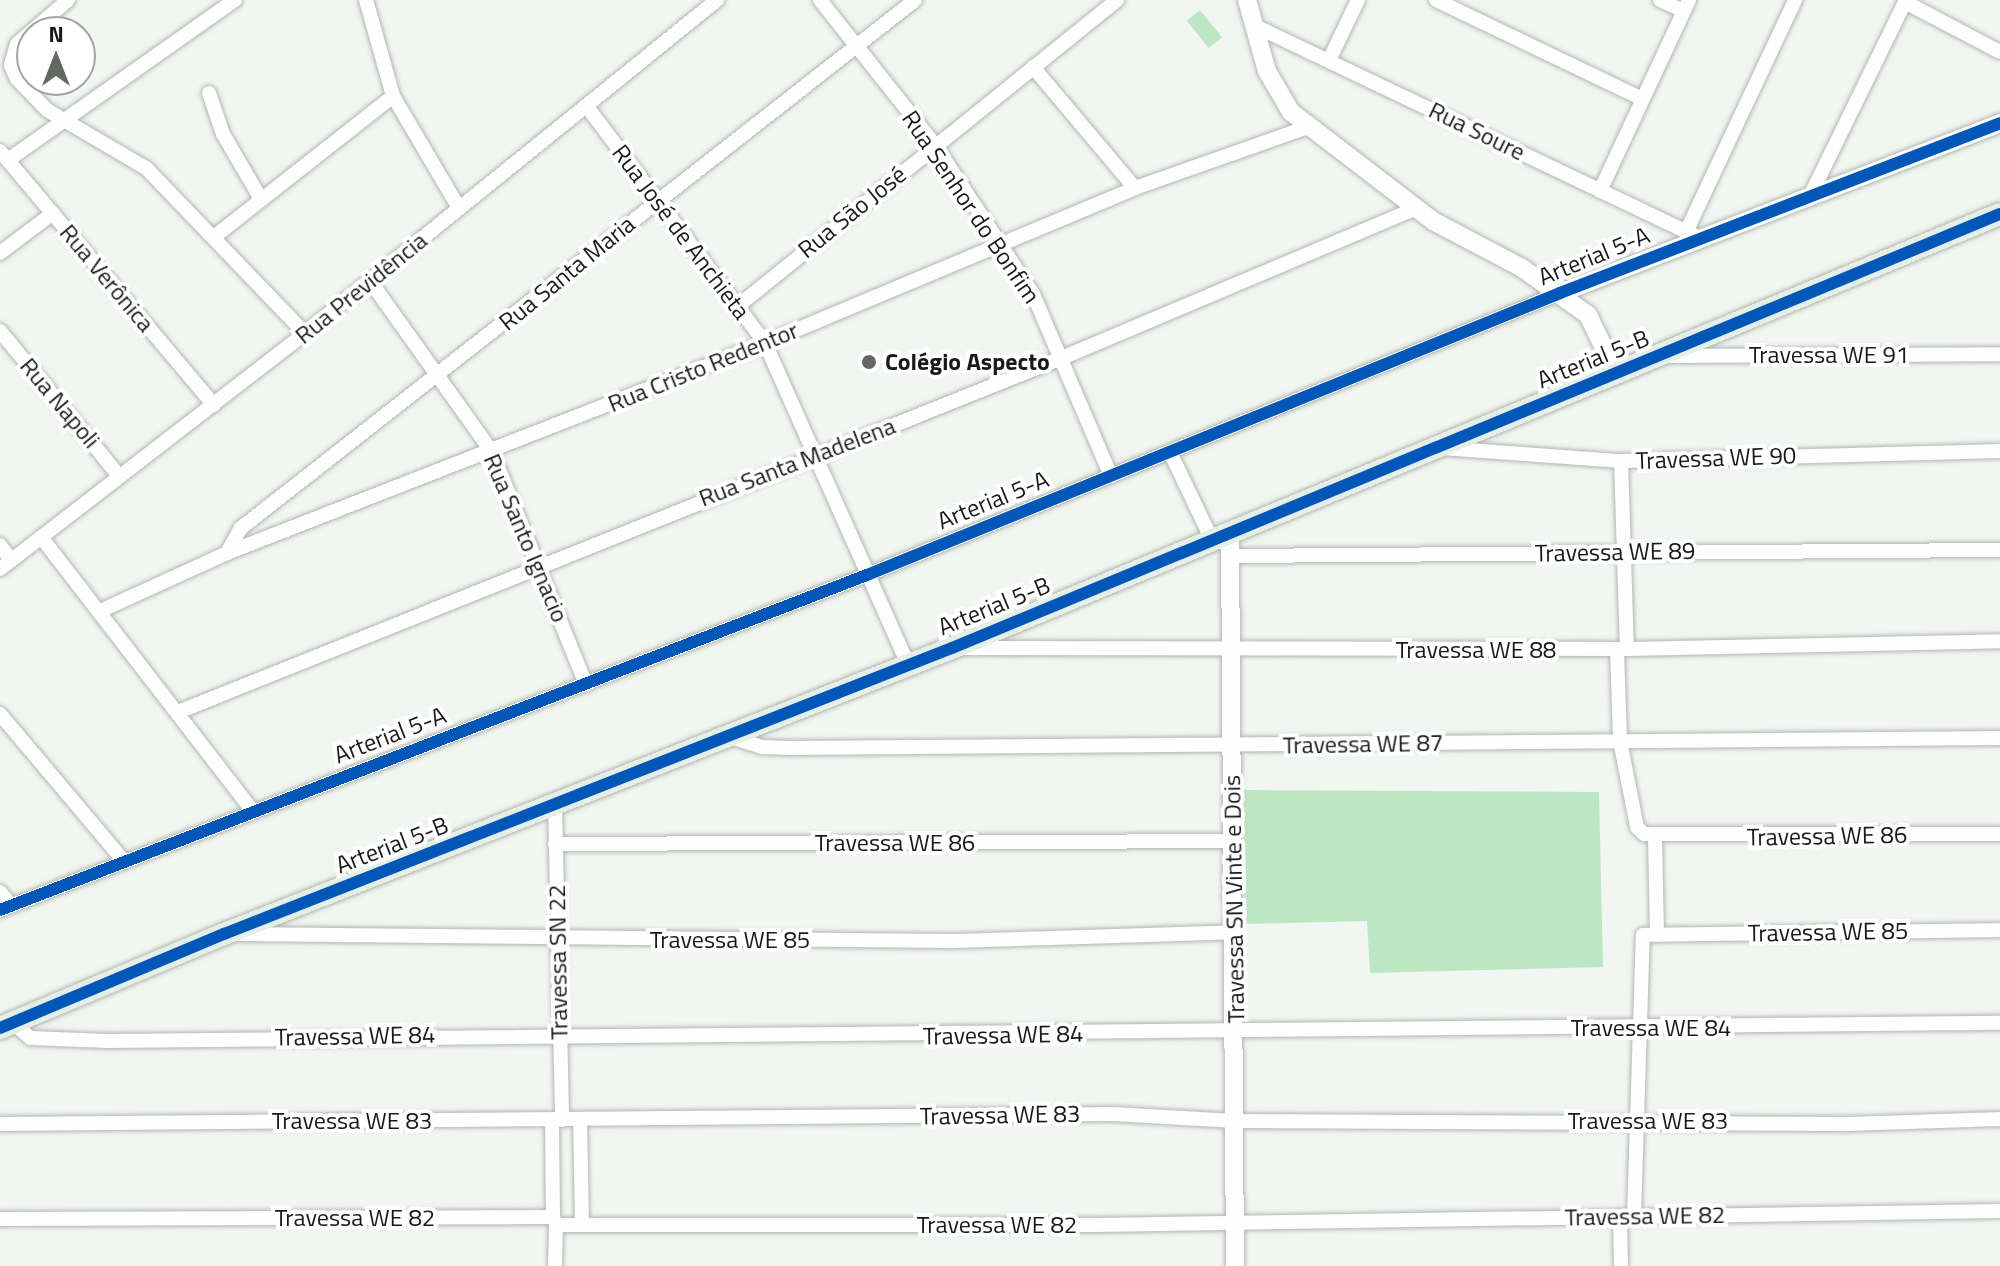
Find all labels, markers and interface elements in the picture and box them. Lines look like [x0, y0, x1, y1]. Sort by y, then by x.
north arrow [16, 16, 96, 96]
text: N [48, 17, 64, 51]
street label: Rua Soure [1424, 95, 1530, 167]
street label: Rua Senhor do Bonfim [896, 105, 1046, 309]
street label: Rua José de Anchieta [606, 139, 756, 325]
street label: Rua São José [792, 160, 912, 264]
street label: Rua Santa Maria [493, 210, 641, 336]
street label: Rua Verônica [54, 218, 160, 338]
street label: Arterial 5-A [1534, 221, 1654, 291]
street label: Rua Previdência [289, 226, 433, 350]
street label: Rua Cristo Redentor [604, 316, 802, 418]
street label: Arterial 5-B [1533, 323, 1653, 395]
street label: Travessa WE 91 [1749, 341, 1909, 369]
place label: Colégio Aspecto [885, 348, 1050, 376]
street label: Rua Napoli [14, 352, 106, 454]
marker: Colégio Aspecto [860, 353, 878, 371]
street label: Rua Santa Madelena [695, 411, 899, 513]
street label: Travessa WE 90 [1635, 441, 1797, 475]
street label: Rua Santo Ignacio [478, 449, 574, 627]
street label: Arterial 5-A [933, 465, 1053, 535]
street label: Travessa WE 89 [1534, 536, 1696, 568]
street label: Arterial 5-B [934, 570, 1054, 642]
street label: Travessa WE 88 [1396, 636, 1556, 664]
street label: Arterial 5-A [330, 700, 450, 770]
street label: Travessa WE 87 [1282, 728, 1444, 760]
street label: Travessa SN Vinte e Dois [1217, 775, 1251, 1023]
street label: Arterial 5-B [332, 810, 452, 880]
street label: Travessa WE 86 [1746, 820, 1908, 852]
street label: Travessa WE 86 [815, 829, 975, 857]
street label: Travessa SN 22 [542, 884, 574, 1040]
street label: Travessa WE 85 [1747, 916, 1909, 948]
street label: Travessa WE 85 [650, 926, 810, 954]
street label: Travessa WE 84 [1571, 1014, 1731, 1042]
street label: Travessa WE 84 [922, 1019, 1084, 1051]
street label: Travessa WE 84 [274, 1020, 436, 1052]
street label: Travessa WE 83 [919, 1099, 1081, 1131]
street label: Travessa WE 83 [272, 1107, 432, 1135]
street label: Travessa WE 83 [1568, 1107, 1728, 1135]
street label: Travessa WE 82 [1564, 1200, 1726, 1232]
street label: Travessa WE 82 [275, 1204, 435, 1232]
street label: Travessa WE 82 [917, 1211, 1077, 1239]

